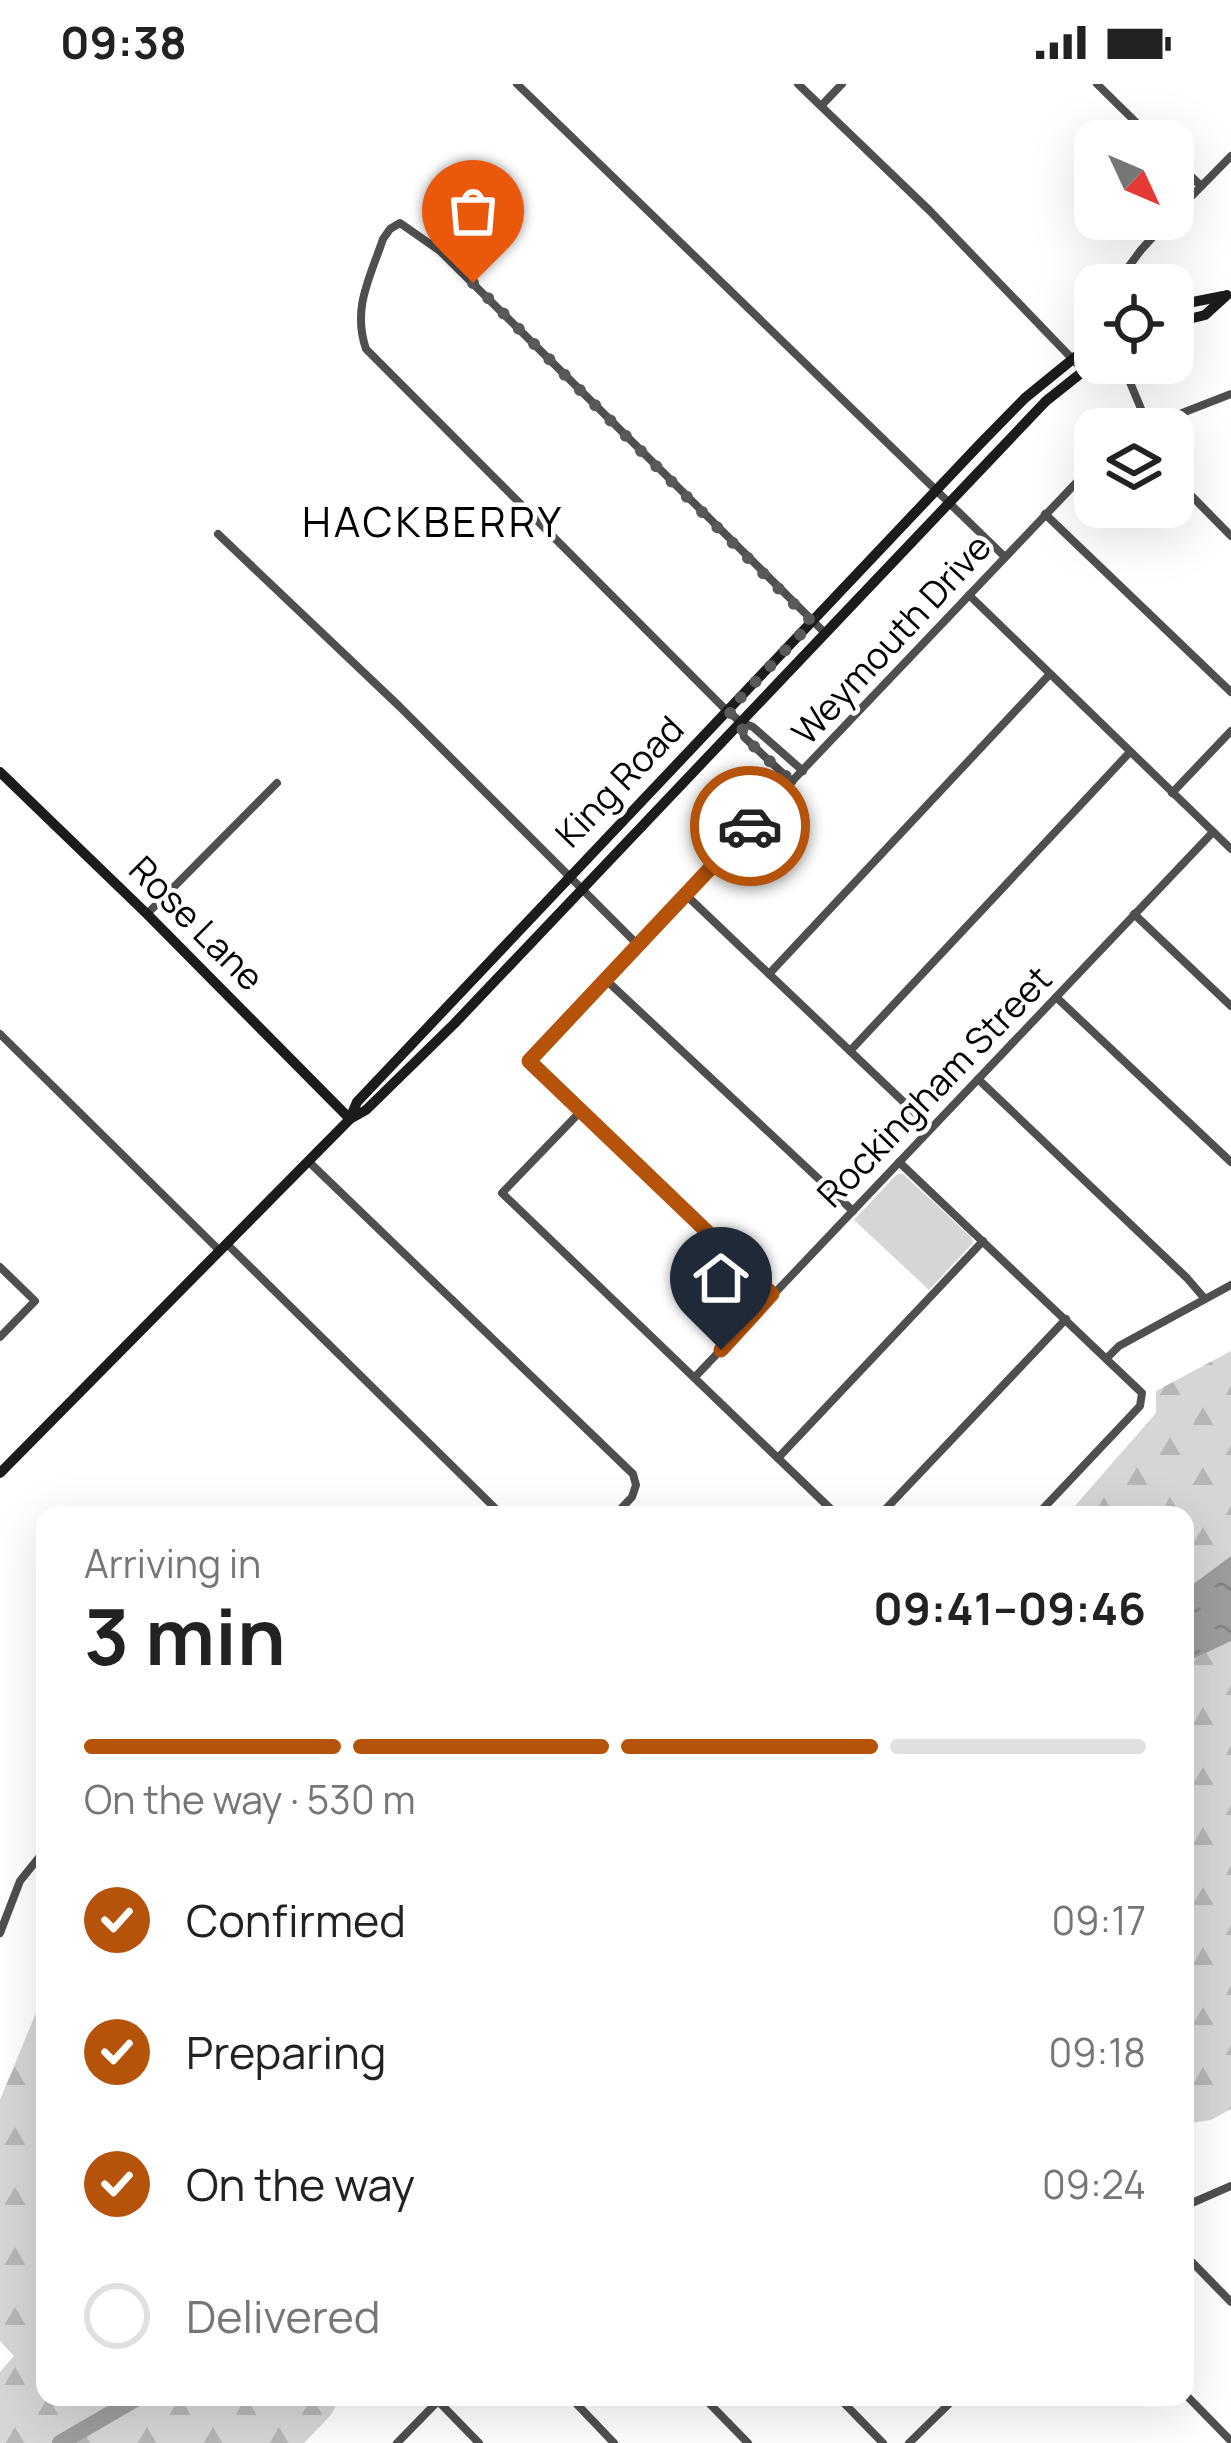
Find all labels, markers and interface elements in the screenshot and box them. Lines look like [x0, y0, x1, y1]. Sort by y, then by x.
text: 09:38 [60, 11, 187, 73]
north arrow [1074, 120, 1194, 240]
map controls [1074, 120, 1194, 528]
pin [422, 160, 524, 283]
icon: bag [440, 178, 506, 244]
button: locate [1074, 264, 1194, 384]
button: layers [1074, 408, 1194, 528]
district label: HACKBERRY [302, 492, 564, 550]
street label: Weymouth Drive [781, 523, 1001, 755]
street label: King Road [544, 705, 694, 857]
courier [690, 766, 810, 886]
icon: car [717, 793, 783, 859]
street label: Rose Lane [119, 845, 275, 1001]
street label: Rockingham Street [806, 955, 1062, 1217]
pin [670, 1227, 772, 1350]
icon: home [688, 1245, 754, 1311]
text: Arriving in [84, 1536, 261, 1590]
text: 09:41–09:46 [873, 1577, 1146, 1639]
text: 3 min [84, 1582, 286, 1688]
text: On the way · 530 m [84, 1772, 416, 1826]
icon: check [84, 1887, 150, 1953]
text: Confirmed [186, 1889, 406, 1951]
text: 09:17 [1052, 1893, 1146, 1947]
icon: check [84, 2019, 150, 2085]
text: Preparing [186, 2021, 386, 2083]
text: 09:18 [1048, 2025, 1146, 2079]
icon: check [84, 2151, 150, 2217]
text: On the way [186, 2153, 415, 2215]
text: 09:24 [1042, 2157, 1146, 2211]
text: Delivered [186, 2285, 381, 2347]

